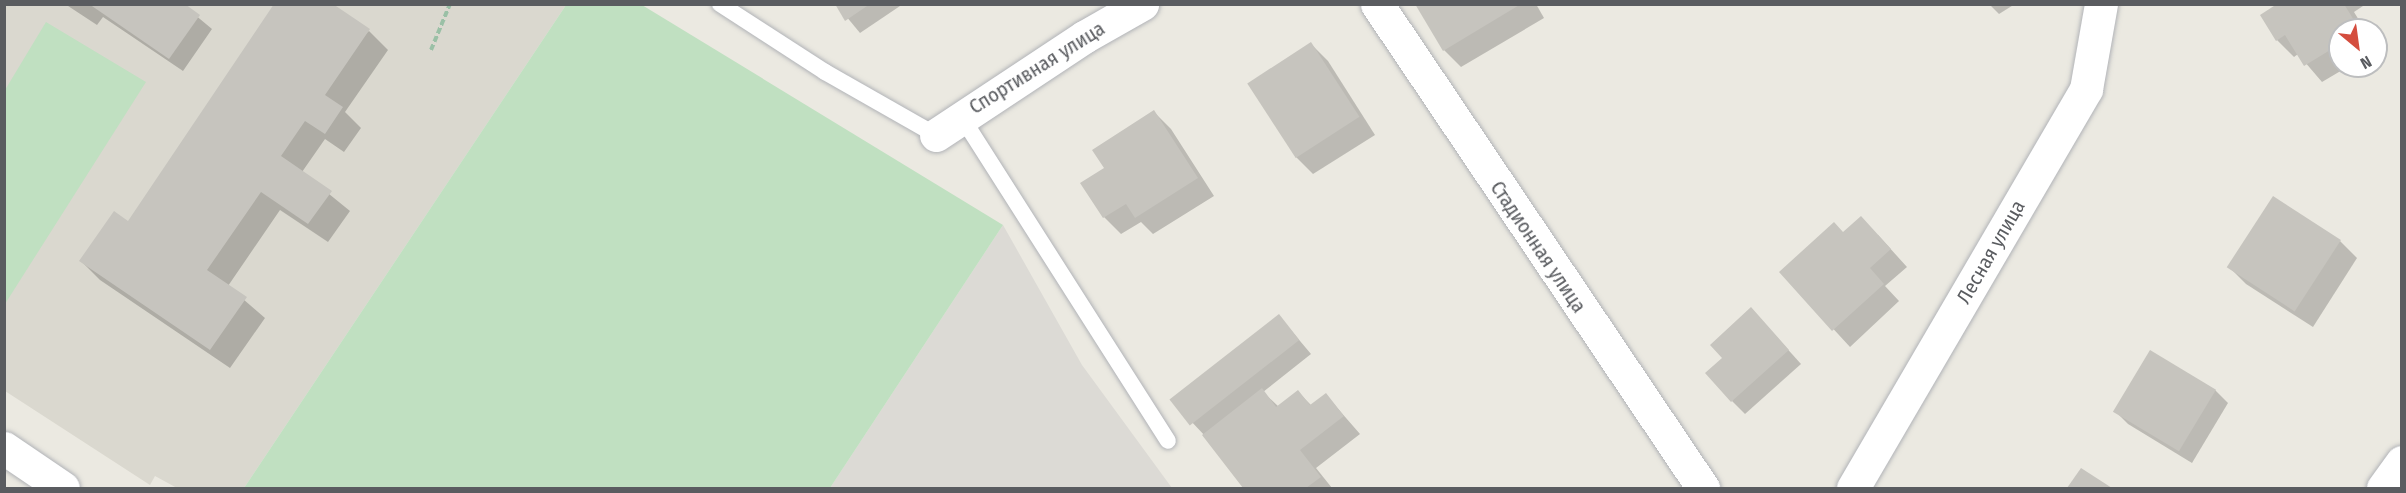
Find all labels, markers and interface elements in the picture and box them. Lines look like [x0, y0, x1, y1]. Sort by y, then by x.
street label: Спортивная улица [965, 17, 1109, 119]
north arrow [2328, 18, 2388, 78]
text: N [2357, 52, 2375, 73]
street label: Стадионная улица [1485, 177, 1591, 317]
street label: Лесная улица [1952, 196, 2030, 308]

